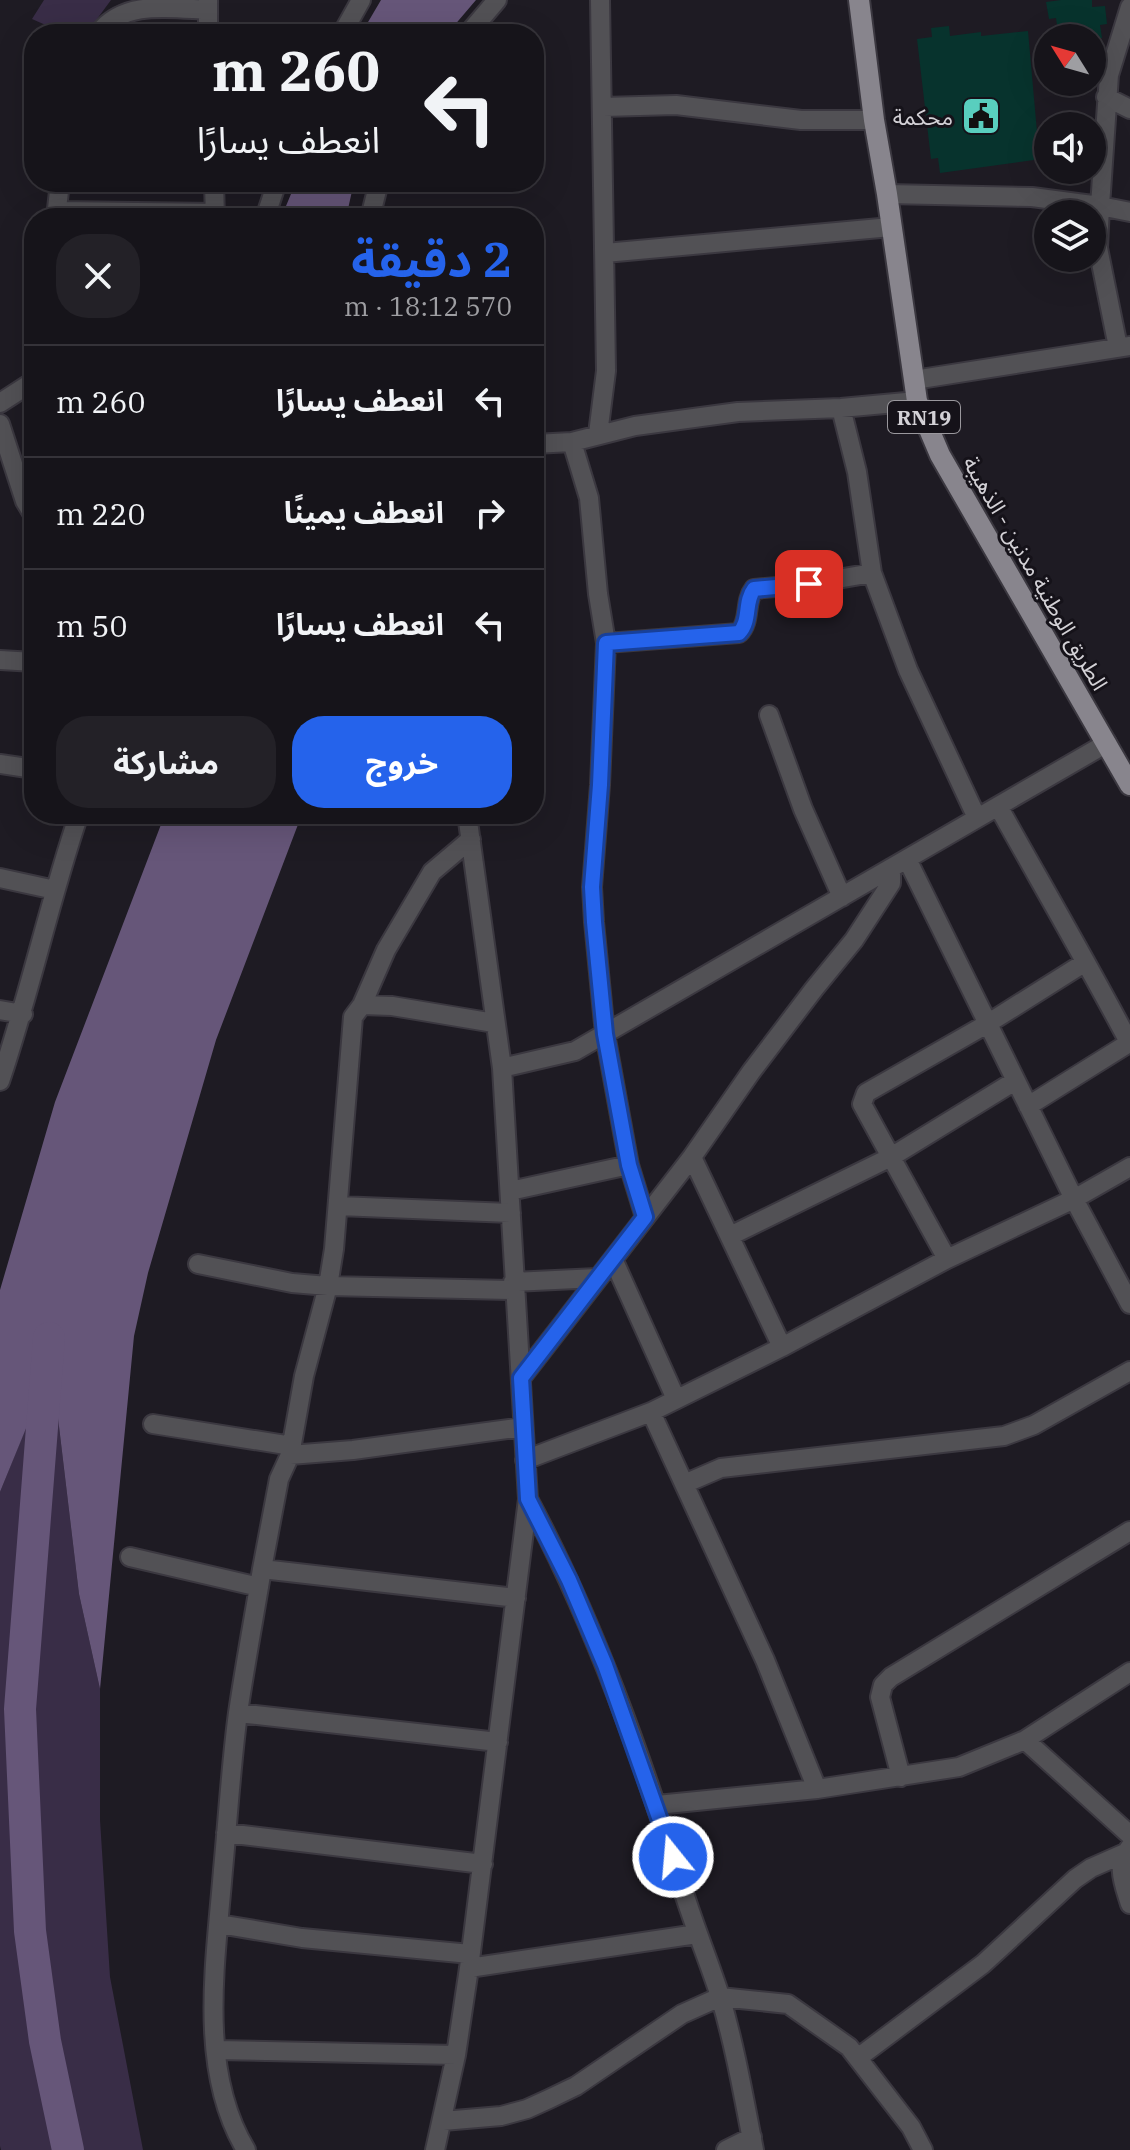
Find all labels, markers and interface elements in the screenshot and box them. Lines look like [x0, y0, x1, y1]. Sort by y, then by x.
north arrow [1034, 24, 1106, 96]
map controls [1034, 24, 1106, 272]
text: 260 m [212, 34, 380, 106]
icon: left [408, 56, 512, 160]
public building icon: محكمة [960, 95, 1002, 137]
place label: محكمة [893, 102, 953, 131]
button: sound [1034, 112, 1106, 184]
text: انعطف يسارًا [197, 116, 380, 163]
button: layers [1034, 200, 1106, 272]
text: 2 دقيقة [351, 228, 512, 290]
button: close [56, 234, 140, 318]
text: 570 m · 18:12 [344, 289, 512, 323]
icon: left [468, 379, 512, 423]
text: انعطف يسارًا [276, 380, 444, 419]
text: 260 m [56, 382, 146, 421]
road number: RN19 [888, 401, 960, 433]
street label: الطريق الوطنية مدنين - الذهيبة [957, 451, 1115, 695]
icon: right [468, 491, 512, 535]
text: انعطف يمينًا [284, 492, 444, 531]
text: 220 m [56, 494, 146, 533]
pin [775, 550, 843, 618]
icon: arrive [787, 562, 831, 606]
icon: left [468, 603, 512, 647]
text: انعطف يسارًا [276, 604, 444, 643]
text: 50 m [56, 606, 128, 645]
button: مشاركة [56, 716, 276, 808]
button: خروج [292, 716, 512, 808]
position arrow [631, 1815, 715, 1899]

